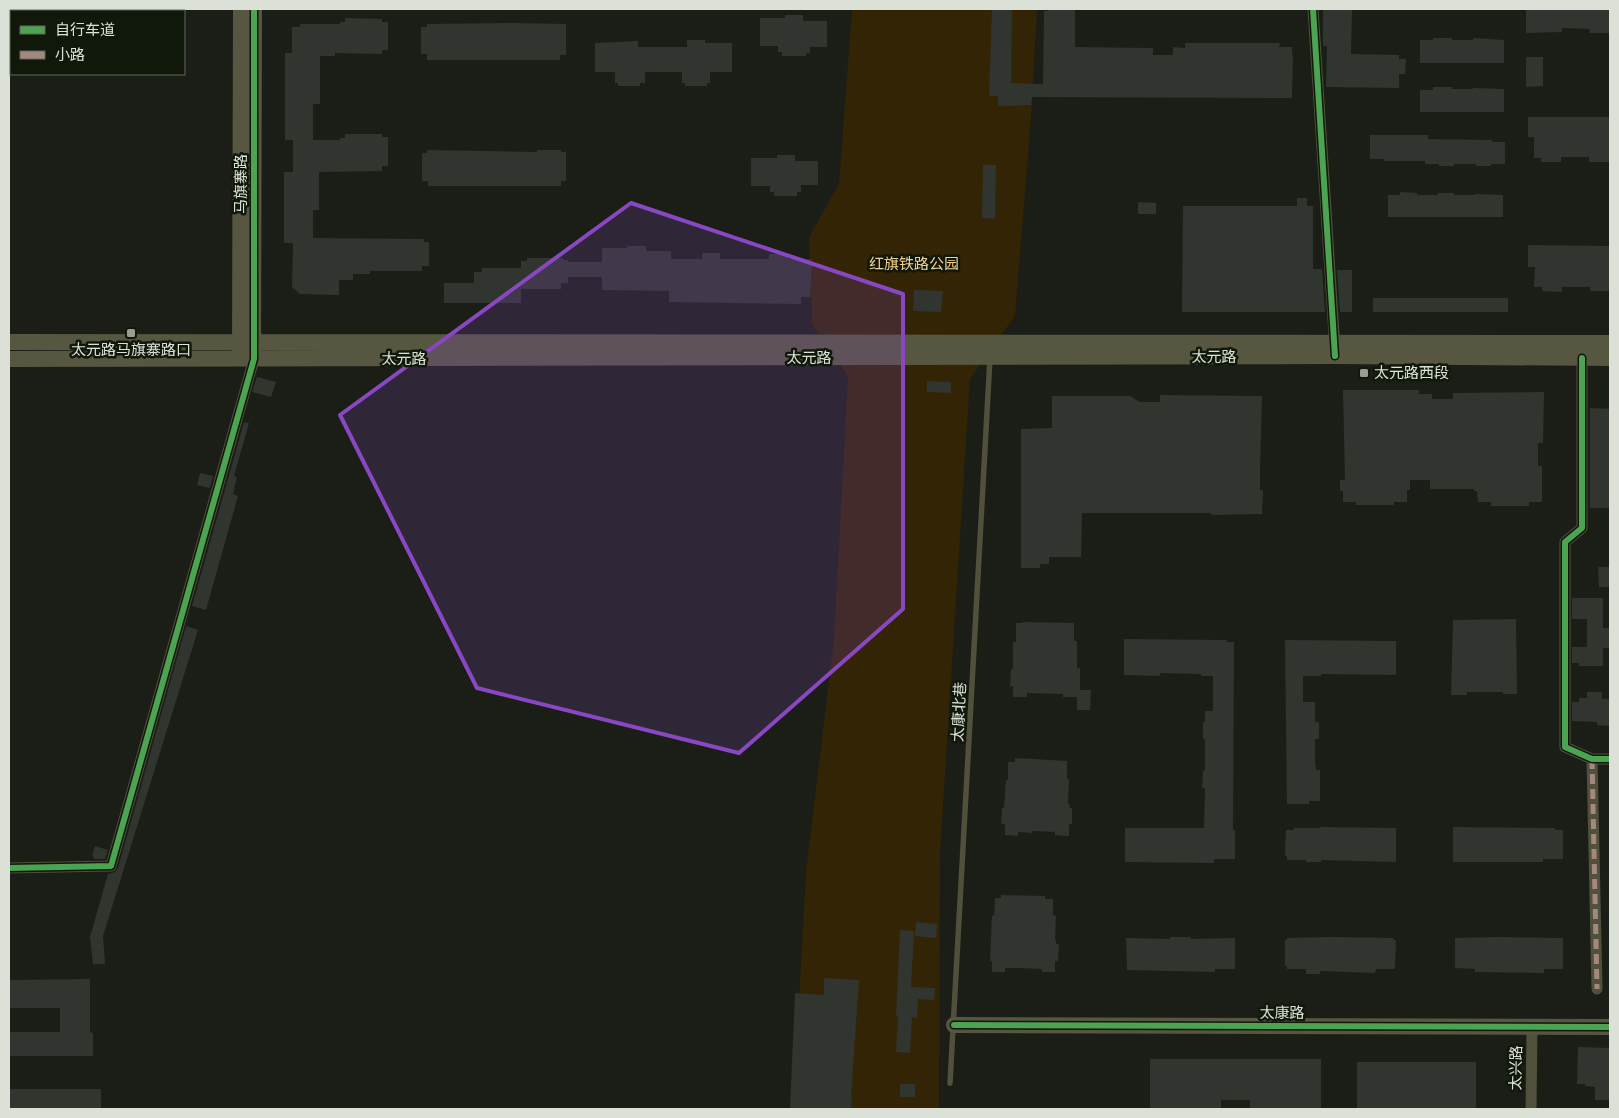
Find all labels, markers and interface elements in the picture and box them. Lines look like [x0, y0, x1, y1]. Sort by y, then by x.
legend [10, 10, 185, 75]
text: 自行车道 [55, 21, 115, 39]
text: 小路 [55, 46, 85, 64]
street label: 马旗寨路 [232, 154, 250, 214]
park label: 红旗铁路公园 [869, 255, 959, 273]
marker: 太元路马旗寨路口 [125, 327, 137, 339]
place label: 太元路马旗寨路口 [71, 341, 191, 359]
street label: 太元路 [1191, 348, 1237, 366]
street label: 太元路 [786, 349, 832, 367]
street label: 太元路 [381, 350, 427, 368]
place label: 太元路西段 [1374, 364, 1449, 382]
marker: 太元路西段 [1358, 367, 1370, 379]
street label: 太康北巷 [948, 682, 970, 742]
street label: 太康路 [1259, 1004, 1305, 1022]
street label: 太兴路 [1507, 1045, 1525, 1091]

